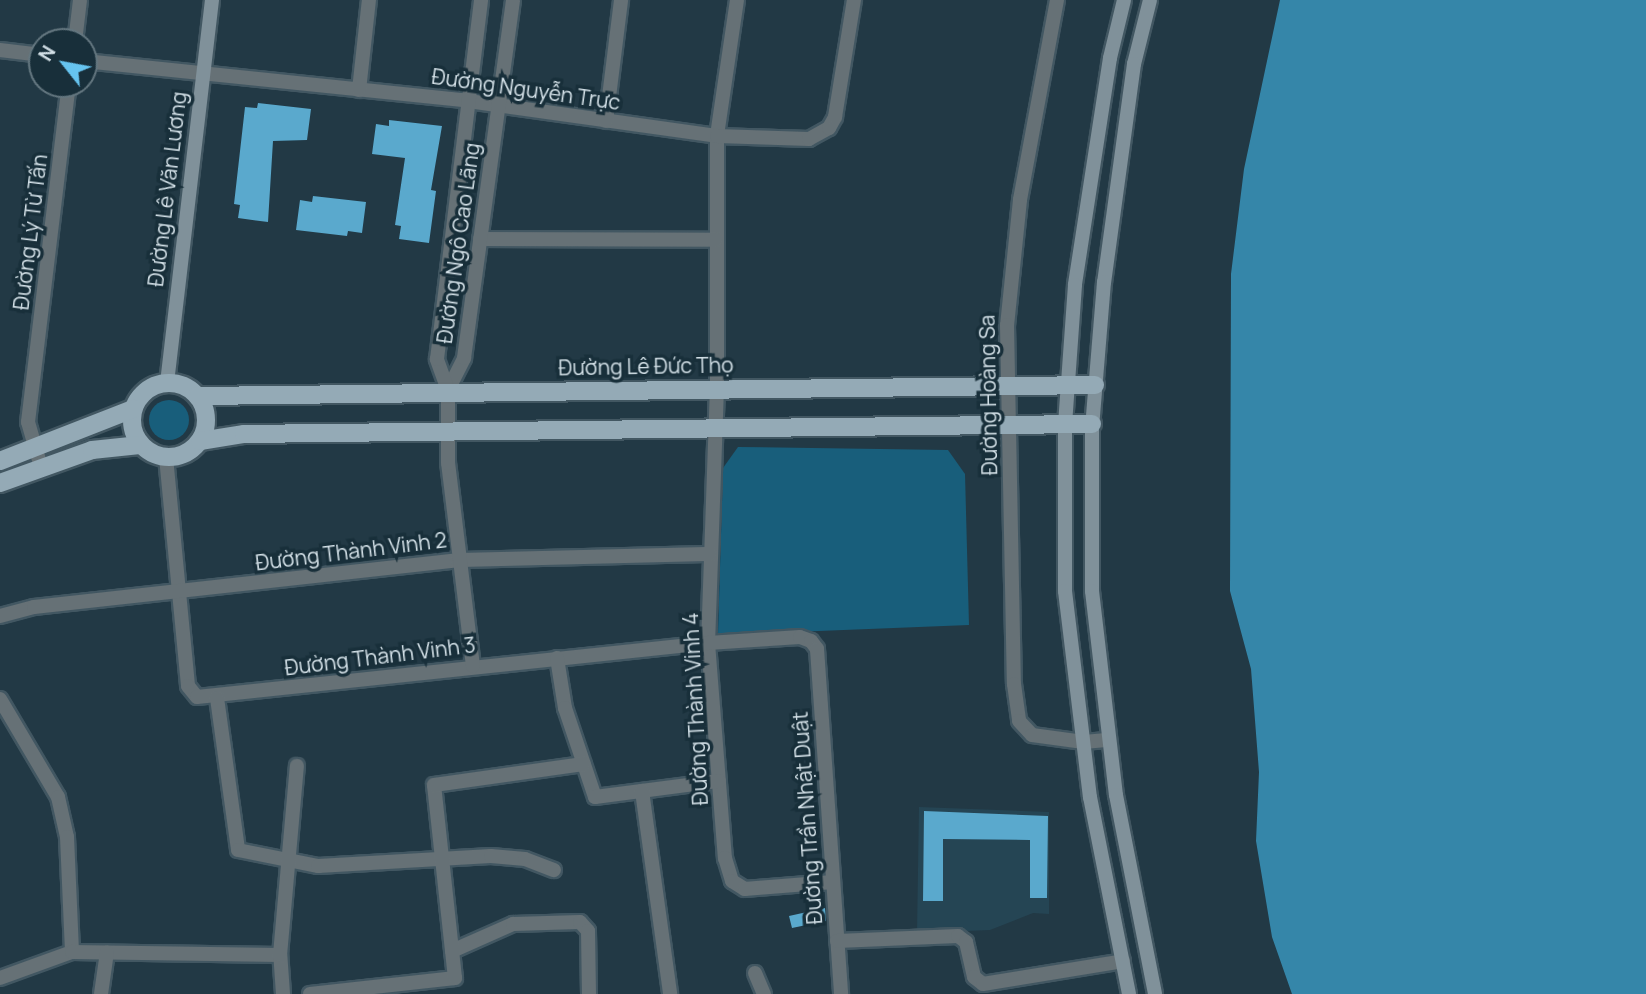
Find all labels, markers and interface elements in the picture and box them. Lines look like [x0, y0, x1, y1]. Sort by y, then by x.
north arrow [28, 28, 98, 98]
text: N [32, 41, 61, 66]
street label: Đường Nguyễn Trực [430, 63, 622, 115]
street label: Đường Lê Văn Lương [143, 90, 191, 288]
street label: Đường Ngô Cao Lãng [431, 141, 485, 345]
street label: Đường Lý Từ Tấn [8, 153, 52, 311]
street label: Đường Hoàng Sa [974, 315, 1002, 475]
street label: Đường Lê Đức Thọ [558, 352, 734, 380]
street label: Đường Thành Vinh 2 [254, 527, 448, 575]
street label: Đường Thành Vinh 4 [677, 612, 713, 806]
street label: Đường Thành Vinh 3 [283, 632, 477, 680]
street label: Đường Trần Nhật Duật [787, 711, 827, 925]

